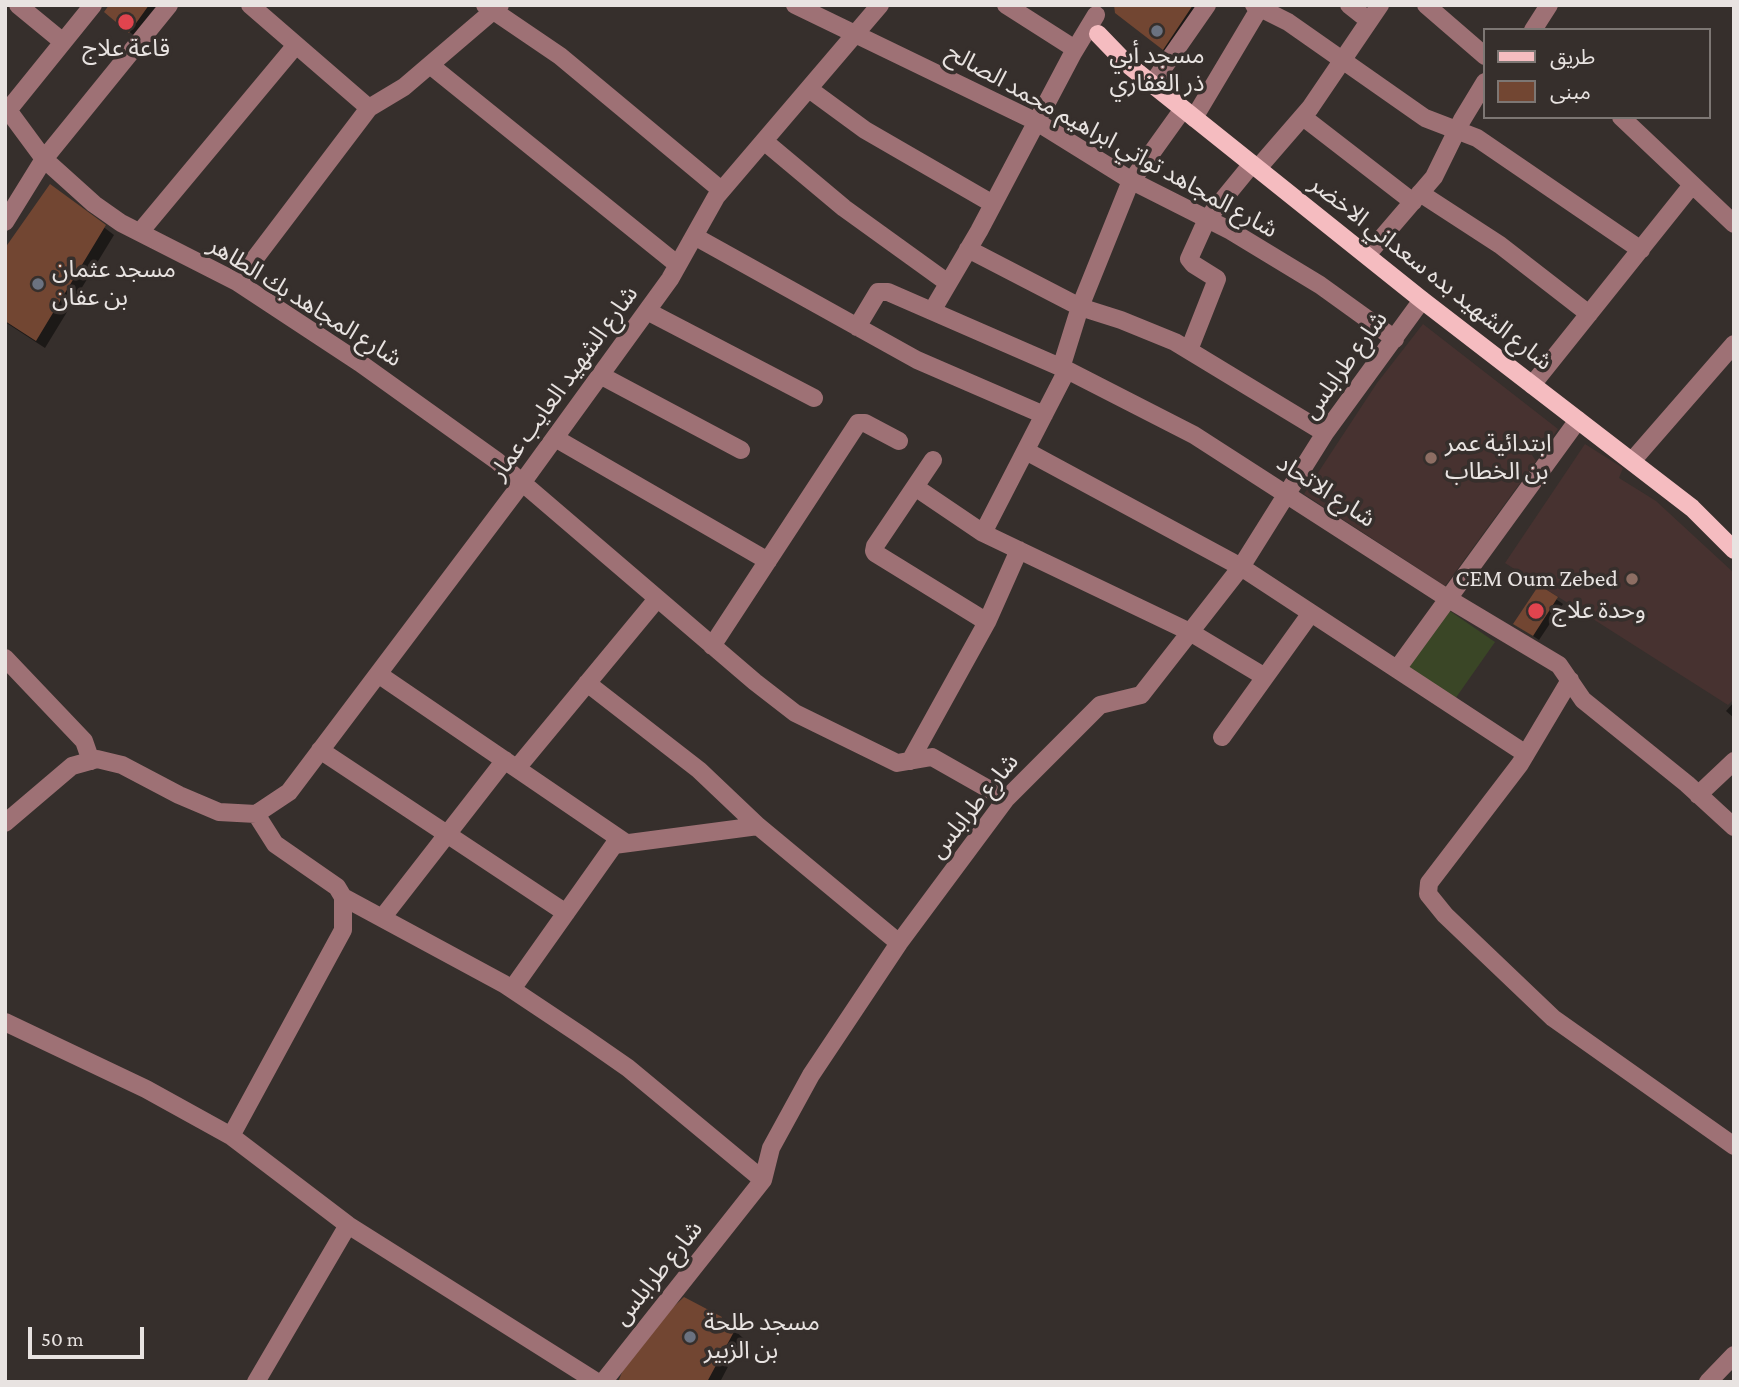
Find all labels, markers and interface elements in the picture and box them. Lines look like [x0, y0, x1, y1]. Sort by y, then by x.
marker: قاعة علاج [116, 12, 136, 32]
marker: مسجد أبي ذر الغفاري [1149, 23, 1165, 39]
legend [1484, 28, 1711, 119]
place label: قاعة علاج [82, 35, 170, 63]
street label: شارع المجاهد تواتي ابراهيم محمد الصالح [941, 38, 1283, 244]
place label: مسجد أبي ذر الغفاري [1109, 42, 1205, 98]
text: طريق [1550, 45, 1595, 69]
text: مبنى [1550, 80, 1591, 104]
street label: شارع الشهيد بده سعداني الاخضر [1304, 169, 1558, 377]
street label: شارع المجاهد بك الطاهر [203, 231, 407, 373]
place label: مسجد عثمان بن عفان [52, 256, 176, 312]
marker: مسجد عثمان بن عفان [30, 276, 46, 292]
street label: شارع الشهيد العايب عمار [484, 280, 644, 486]
street label: شارع طرابلس [1296, 305, 1394, 425]
place label: ابتدائية عمر بن الخطاب [1445, 430, 1552, 486]
street label: شارع الاتحاد [1271, 448, 1381, 534]
marker: ابتدائية عمر بن الخطاب [1423, 450, 1439, 466]
place label: CEM Oum Zebed [1455, 565, 1618, 593]
marker: CEM Oum Zebed [1624, 571, 1640, 587]
place label: وحدة علاج [1552, 597, 1646, 625]
marker: وحدة علاج [1526, 601, 1546, 621]
street label: شارع طرابلس [923, 748, 1025, 864]
street label: شارع طرابلس [607, 1215, 709, 1331]
place label: مسجد طلحة بن الزبير [704, 1309, 820, 1365]
scale bar [32, 1314, 147, 1358]
text: 50 m [41, 1327, 84, 1351]
marker: مسجد طلحة بن الزبير [682, 1329, 698, 1345]

